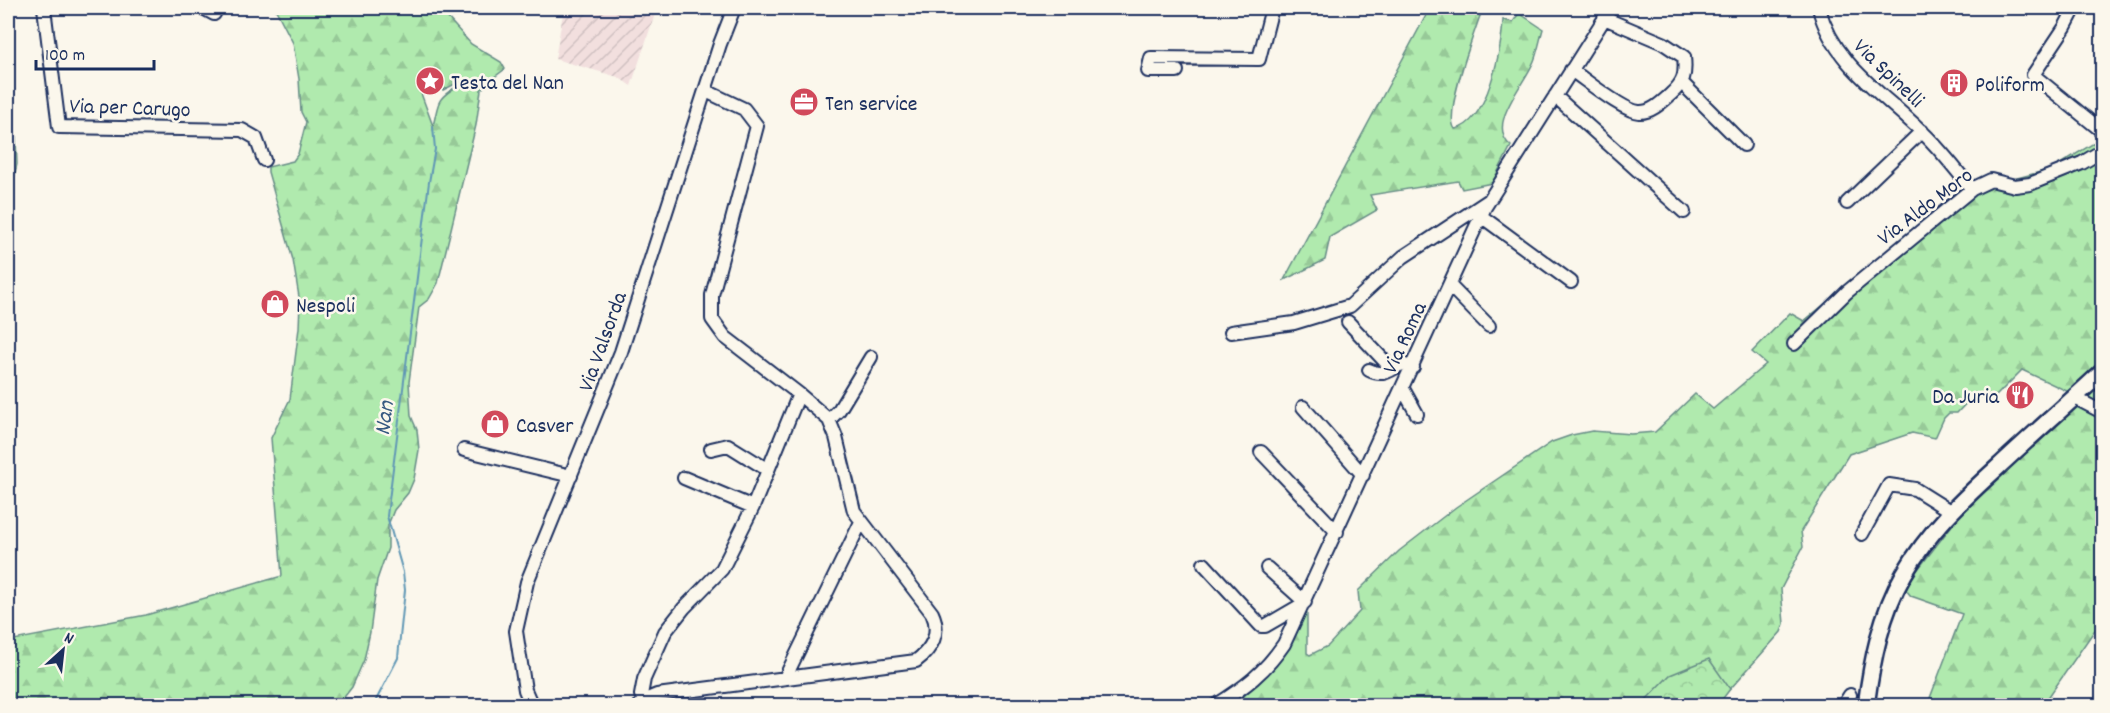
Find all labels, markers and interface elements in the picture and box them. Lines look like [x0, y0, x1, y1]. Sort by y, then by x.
scale bar [36, 33, 154, 71]
street label: Via Spinelli [1845, 33, 1930, 116]
text: 100 m [45, 44, 85, 69]
place icon: Testa del Nan [414, 65, 446, 97]
building icon: Poliform [1938, 67, 1970, 99]
place label: Testa del Nan [451, 69, 564, 100]
place label: Poliform [1975, 71, 2045, 102]
office icon: Ten service [788, 86, 820, 118]
place label: Ten service [825, 90, 918, 121]
street label: Via per Carugo [69, 92, 191, 127]
street label: Via Aldo Moro [1872, 161, 1981, 254]
street label: Via Valsorda [572, 287, 637, 396]
shop icon: Nespoli [259, 288, 291, 320]
place label: Nespoli [296, 292, 355, 323]
street label: Via Roma [1376, 297, 1437, 379]
restaurant icon: Da Juria [2004, 379, 2036, 411]
place label: Da Juria [1932, 383, 2000, 414]
water label: Nan [367, 398, 405, 437]
shop icon: Casver [479, 408, 511, 440]
place label: Casver [516, 412, 574, 443]
north arrow [33, 620, 93, 680]
text: N [60, 627, 78, 651]

